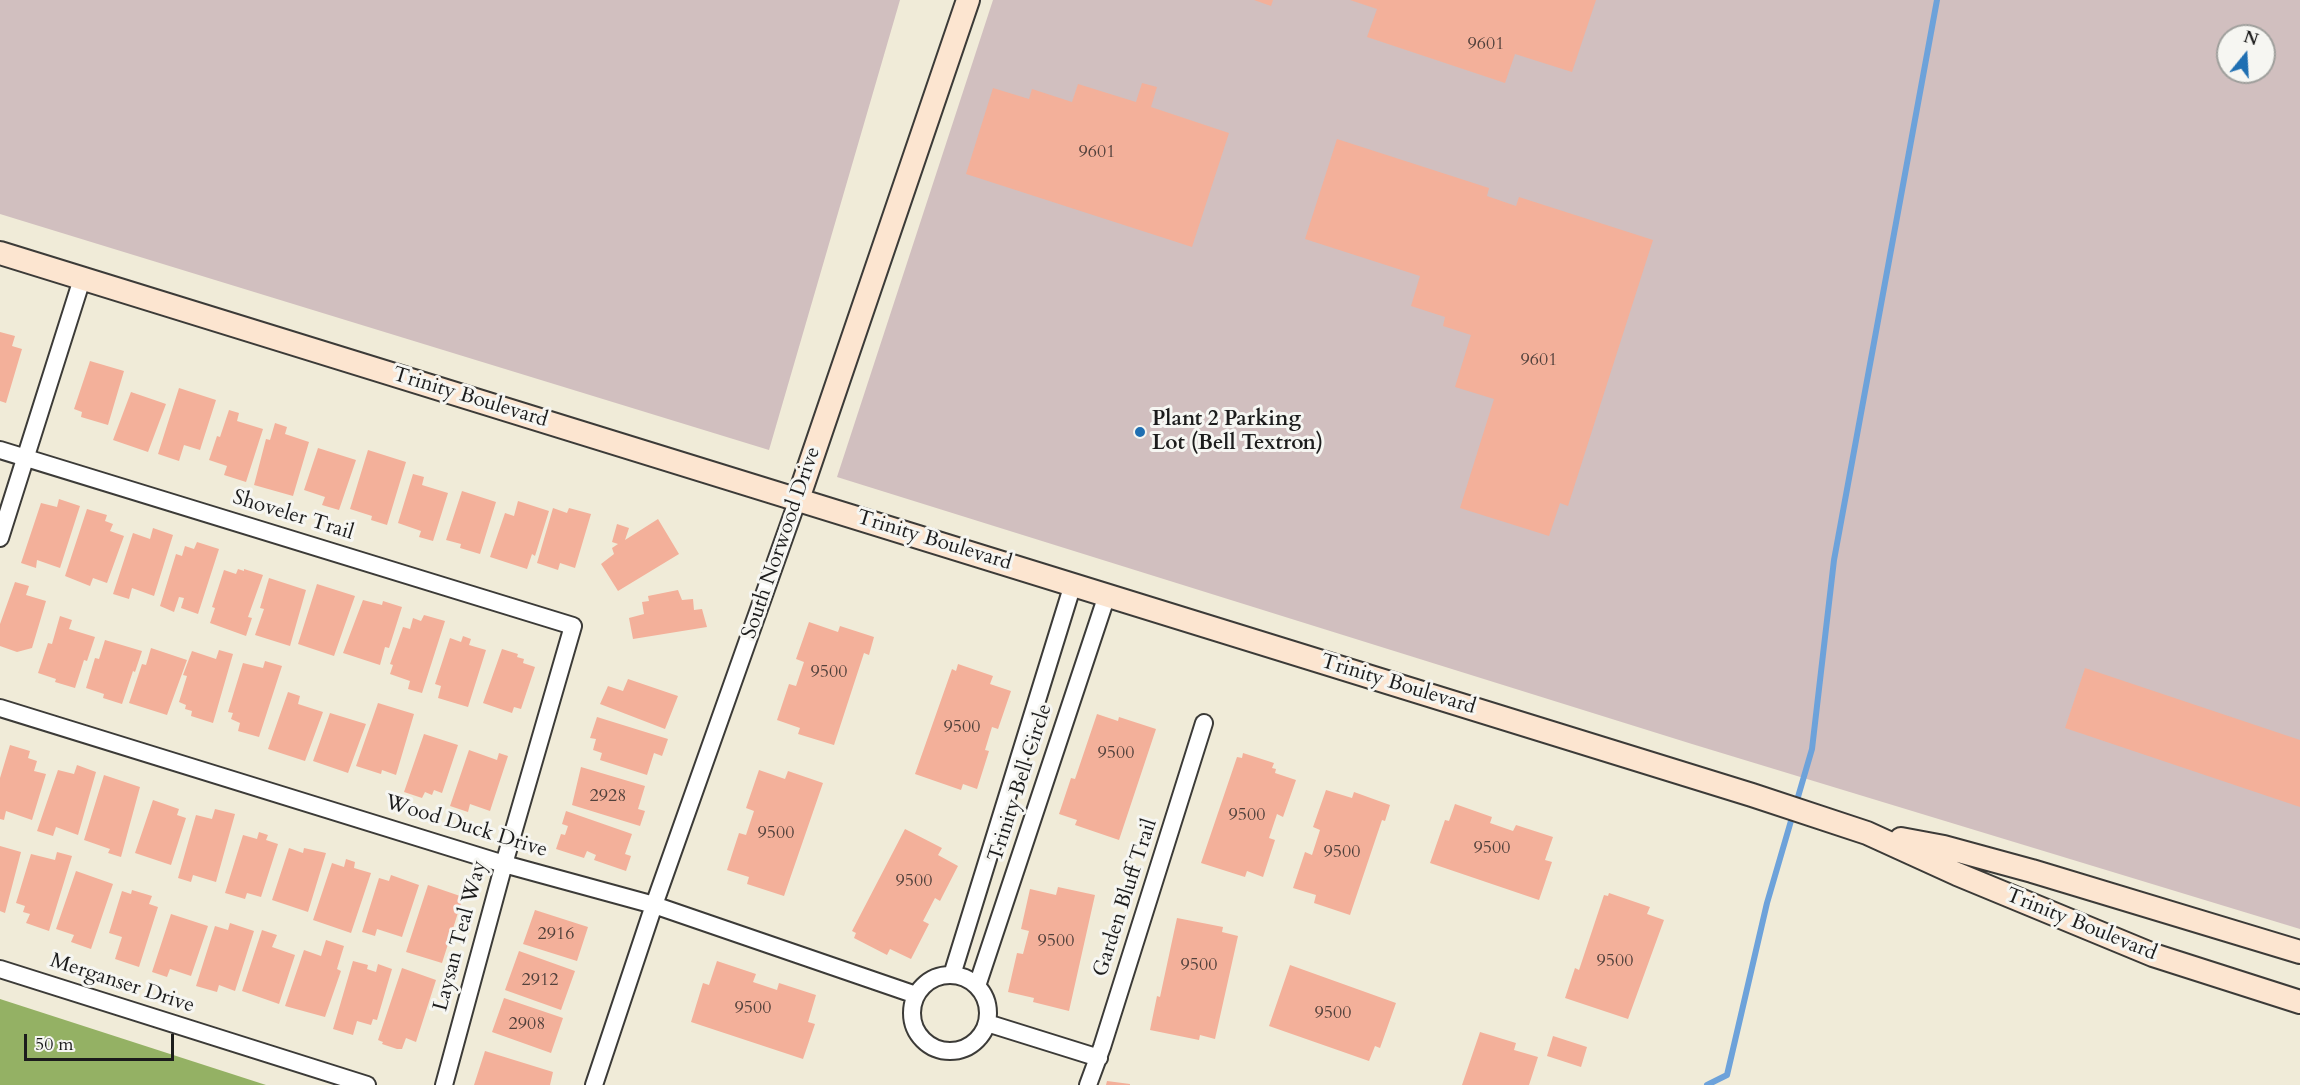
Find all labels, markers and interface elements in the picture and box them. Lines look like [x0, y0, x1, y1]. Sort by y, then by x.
north arrow [2216, 24, 2276, 84]
text: N [2241, 26, 2261, 51]
house number: 9601 [1468, 34, 1504, 56]
house number: 9601 [1079, 142, 1115, 164]
house number: 9601 [1521, 350, 1557, 372]
street label: Trinity Boulevard [389, 362, 551, 434]
place label: Plant 2 Parking Lot (Bell Textron) [1152, 407, 1323, 457]
marker: Plant 2 Parking Lot (Bell Textron) [1133, 425, 1147, 439]
street label: South Norwood Drive [737, 444, 827, 642]
street label: Shoveler Trail [229, 486, 357, 546]
street label: Trinity Boulevard [853, 505, 1015, 577]
street label: Trinity Boulevard [1317, 649, 1479, 721]
house number: 9500 [811, 662, 847, 684]
street label: Trinity Bell Circle [984, 701, 1058, 865]
house number: 9500 [944, 717, 980, 739]
house number: 9500 [1098, 743, 1134, 765]
house number: 2928 [590, 786, 626, 808]
street label: Wood Duck Drive [382, 790, 550, 864]
house number: 9500 [1229, 805, 1265, 827]
street label: Garden Bluff Trail [1089, 816, 1163, 980]
house number: 9500 [758, 823, 794, 845]
house number: 9500 [1474, 838, 1510, 860]
house number: 9500 [1324, 842, 1360, 864]
street label: Laysan Teal Way [429, 858, 493, 1014]
house number: 9500 [896, 871, 932, 893]
street label: Trinity Boulevard [2002, 883, 2160, 967]
house number: 2916 [538, 924, 574, 946]
house number: 9500 [1038, 931, 1074, 953]
street label: Merganser Drive [47, 949, 197, 1019]
house number: 9500 [1597, 951, 1633, 973]
house number: 9500 [1181, 955, 1217, 977]
house number: 2912 [522, 970, 558, 992]
house number: 9500 [735, 998, 771, 1020]
house number: 9500 [1315, 1003, 1351, 1025]
house number: 2908 [509, 1014, 545, 1036]
scale bar [27, 1022, 177, 1060]
text: 50 m [35, 1032, 74, 1057]

